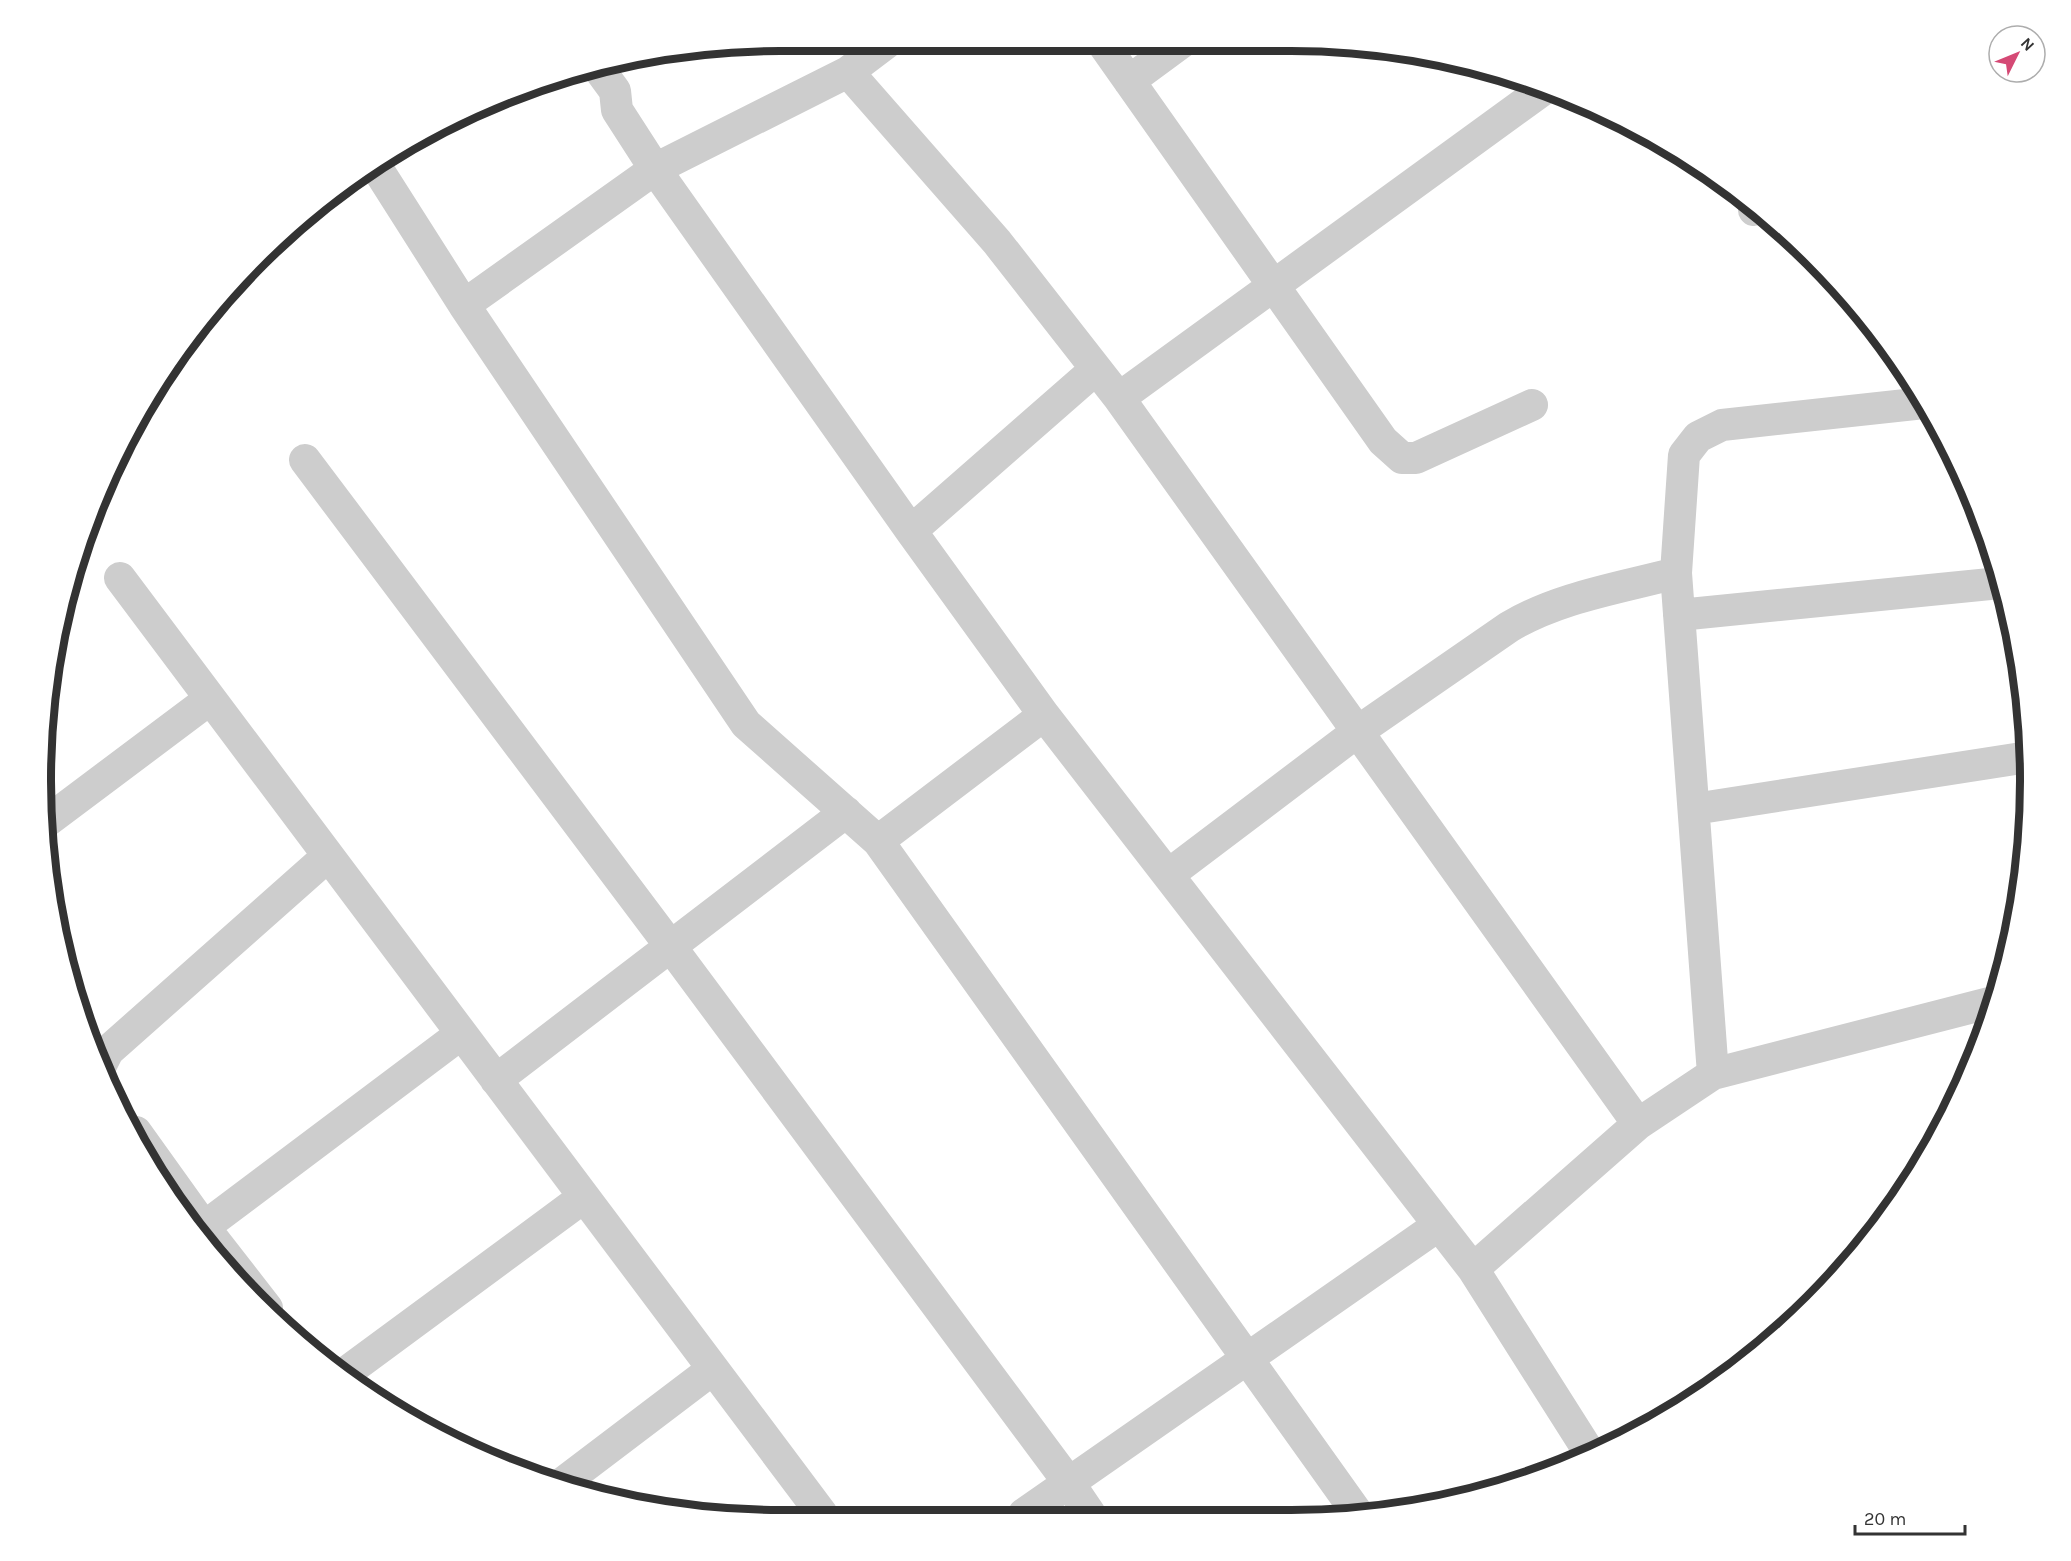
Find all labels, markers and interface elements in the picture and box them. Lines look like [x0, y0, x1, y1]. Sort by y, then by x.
north arrow [1987, 24, 2047, 84]
text: N [2017, 33, 2038, 55]
scale bar [1855, 1498, 1964, 1536]
text: 20 m [1864, 1508, 1906, 1530]

